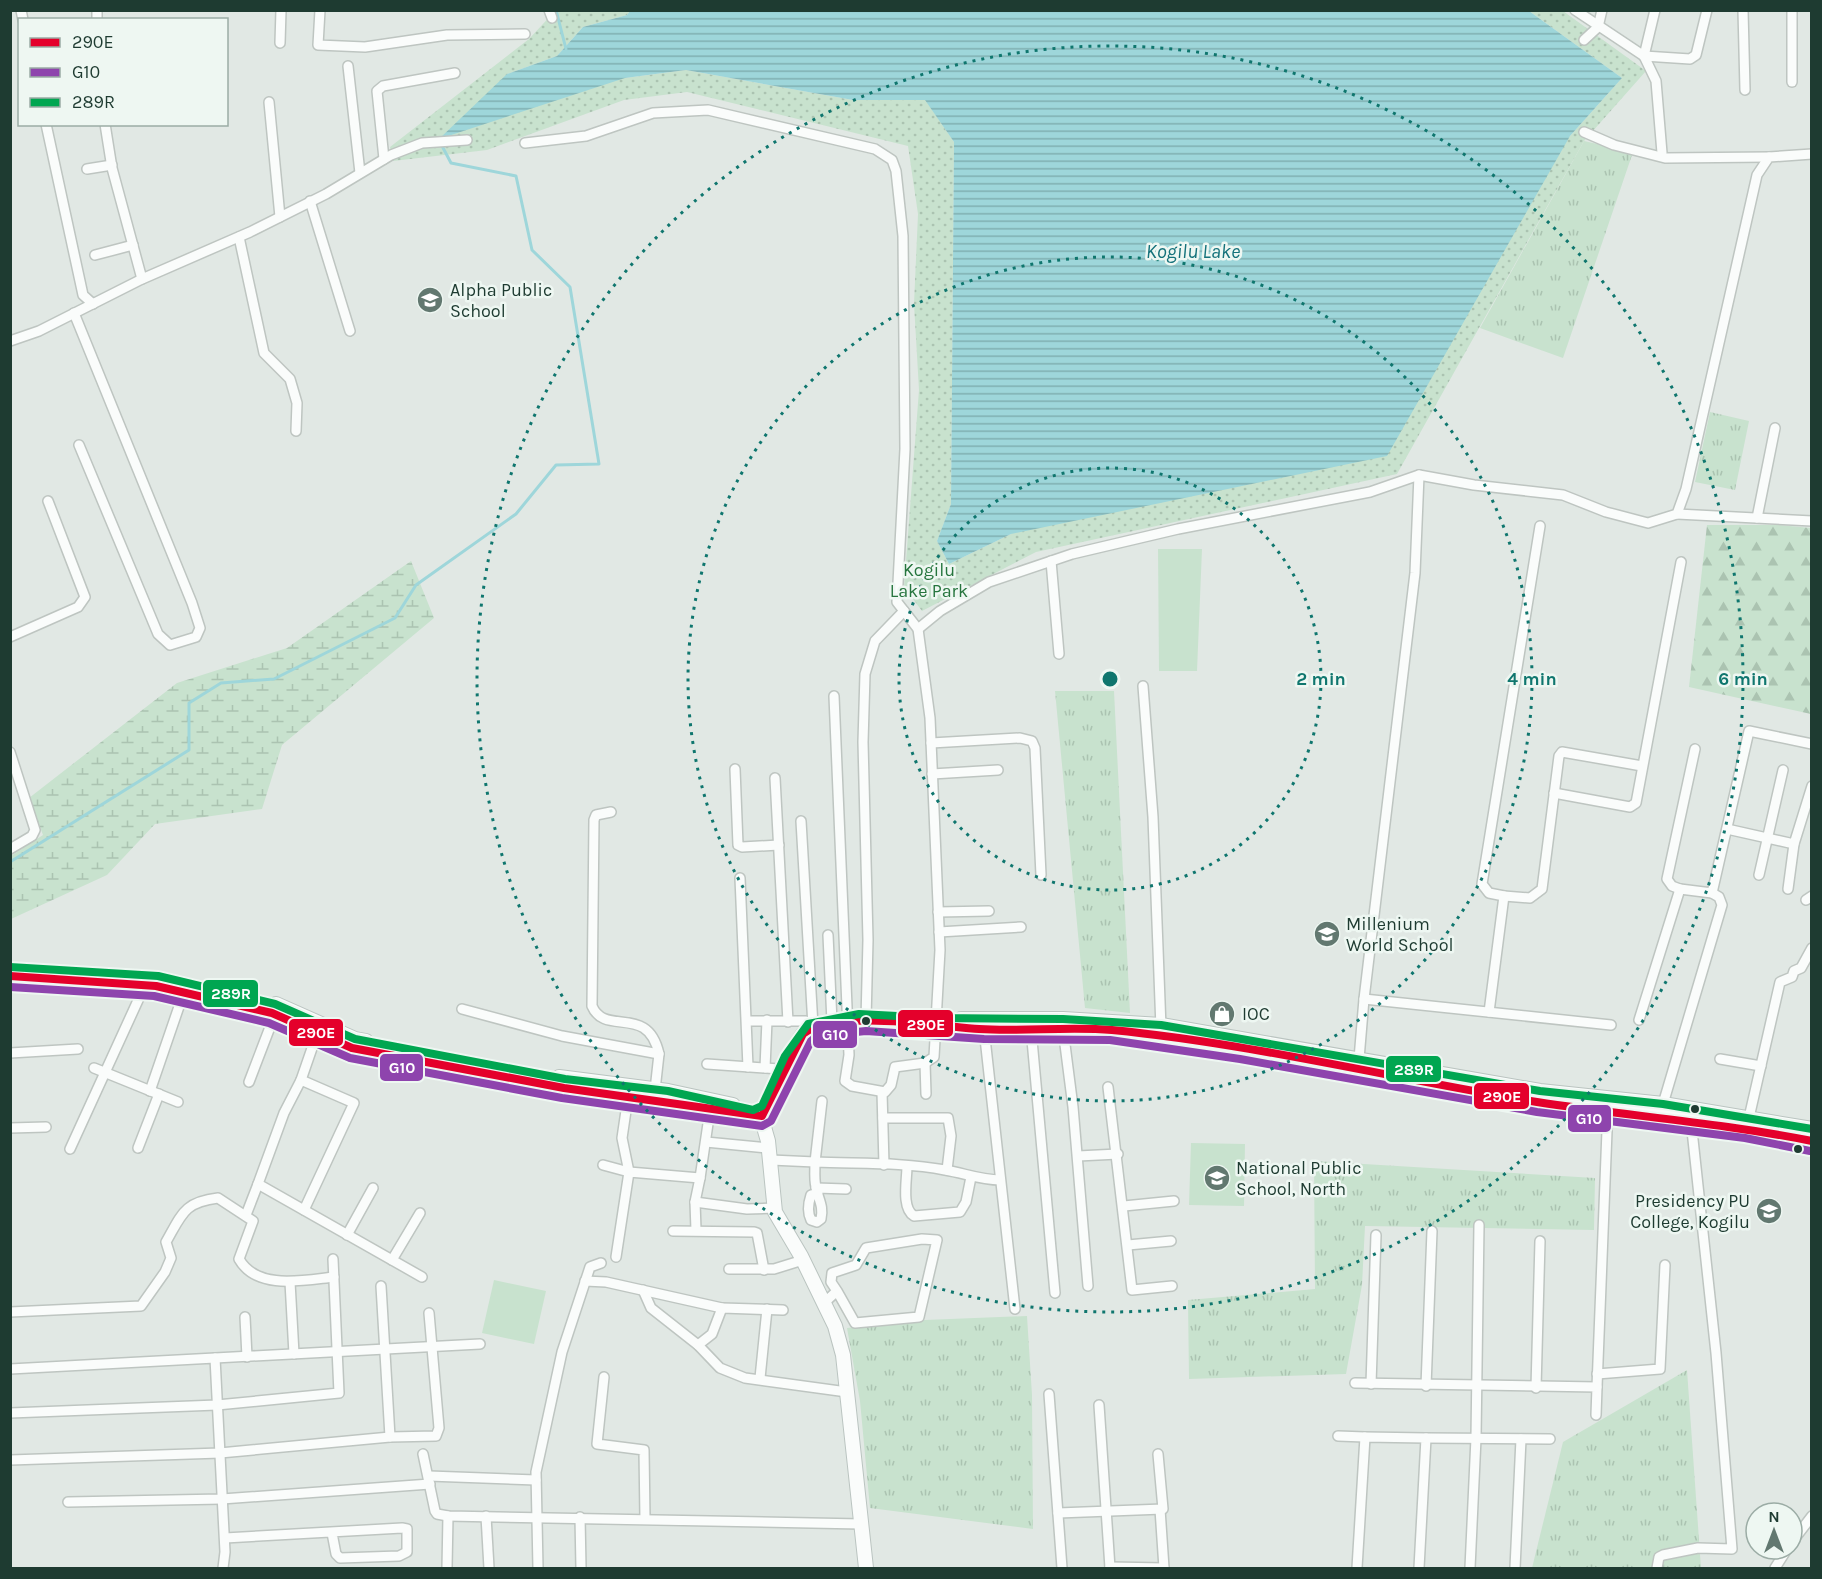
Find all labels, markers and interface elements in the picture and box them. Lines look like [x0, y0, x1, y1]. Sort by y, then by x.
legend [18, 18, 228, 126]
text: 290E [72, 31, 114, 53]
text: G10 [72, 61, 100, 83]
text: 289R [72, 91, 115, 113]
water label: Kogilu Lake [1146, 240, 1240, 263]
place label: Alpha Public School [450, 279, 552, 322]
school or university icon: Alpha Public School [415, 285, 445, 315]
park label: Kogilu Lake Park [890, 559, 968, 602]
text: 2 min [1296, 668, 1346, 690]
text: 4 min [1507, 668, 1557, 690]
text: 6 min [1718, 668, 1768, 690]
centre of rings [1100, 669, 1120, 689]
place label: Millenium World School [1346, 913, 1454, 956]
school or university icon: Millenium World School [1312, 919, 1342, 949]
line badge: 289R [202, 979, 259, 1008]
text: 289R [211, 984, 251, 1003]
shop icon: IOC [1207, 999, 1237, 1029]
place label: IOC [1242, 1003, 1270, 1025]
line badge: 290E [897, 1009, 954, 1038]
unlabelled marker [860, 1015, 872, 1027]
text: 290E [907, 1015, 945, 1034]
line badge: 290E [288, 1018, 344, 1047]
line badge: G10 [812, 1020, 858, 1049]
text: 290E [297, 1023, 335, 1042]
text: G10 [822, 1025, 848, 1044]
line badge: G10 [379, 1053, 424, 1082]
line badge: 289R [1385, 1055, 1442, 1083]
text: G10 [389, 1058, 415, 1077]
text: 289R [1394, 1060, 1434, 1079]
line badge: 290E [1473, 1082, 1530, 1110]
text: 290E [1483, 1087, 1521, 1106]
unlabelled marker [1689, 1103, 1701, 1115]
line badge: G10 [1567, 1104, 1612, 1133]
text: G10 [1576, 1109, 1602, 1128]
unlabelled marker [1792, 1143, 1804, 1155]
place label: National Public School, North [1236, 1157, 1362, 1200]
school or university icon: National Public School, North [1202, 1163, 1232, 1193]
place label: Presidency PU College, Kogilu [1630, 1190, 1750, 1233]
school or university icon: Presidency PU College, Kogilu [1754, 1196, 1784, 1226]
north arrow [1744, 1501, 1804, 1561]
text: N [1768, 1507, 1780, 1526]

